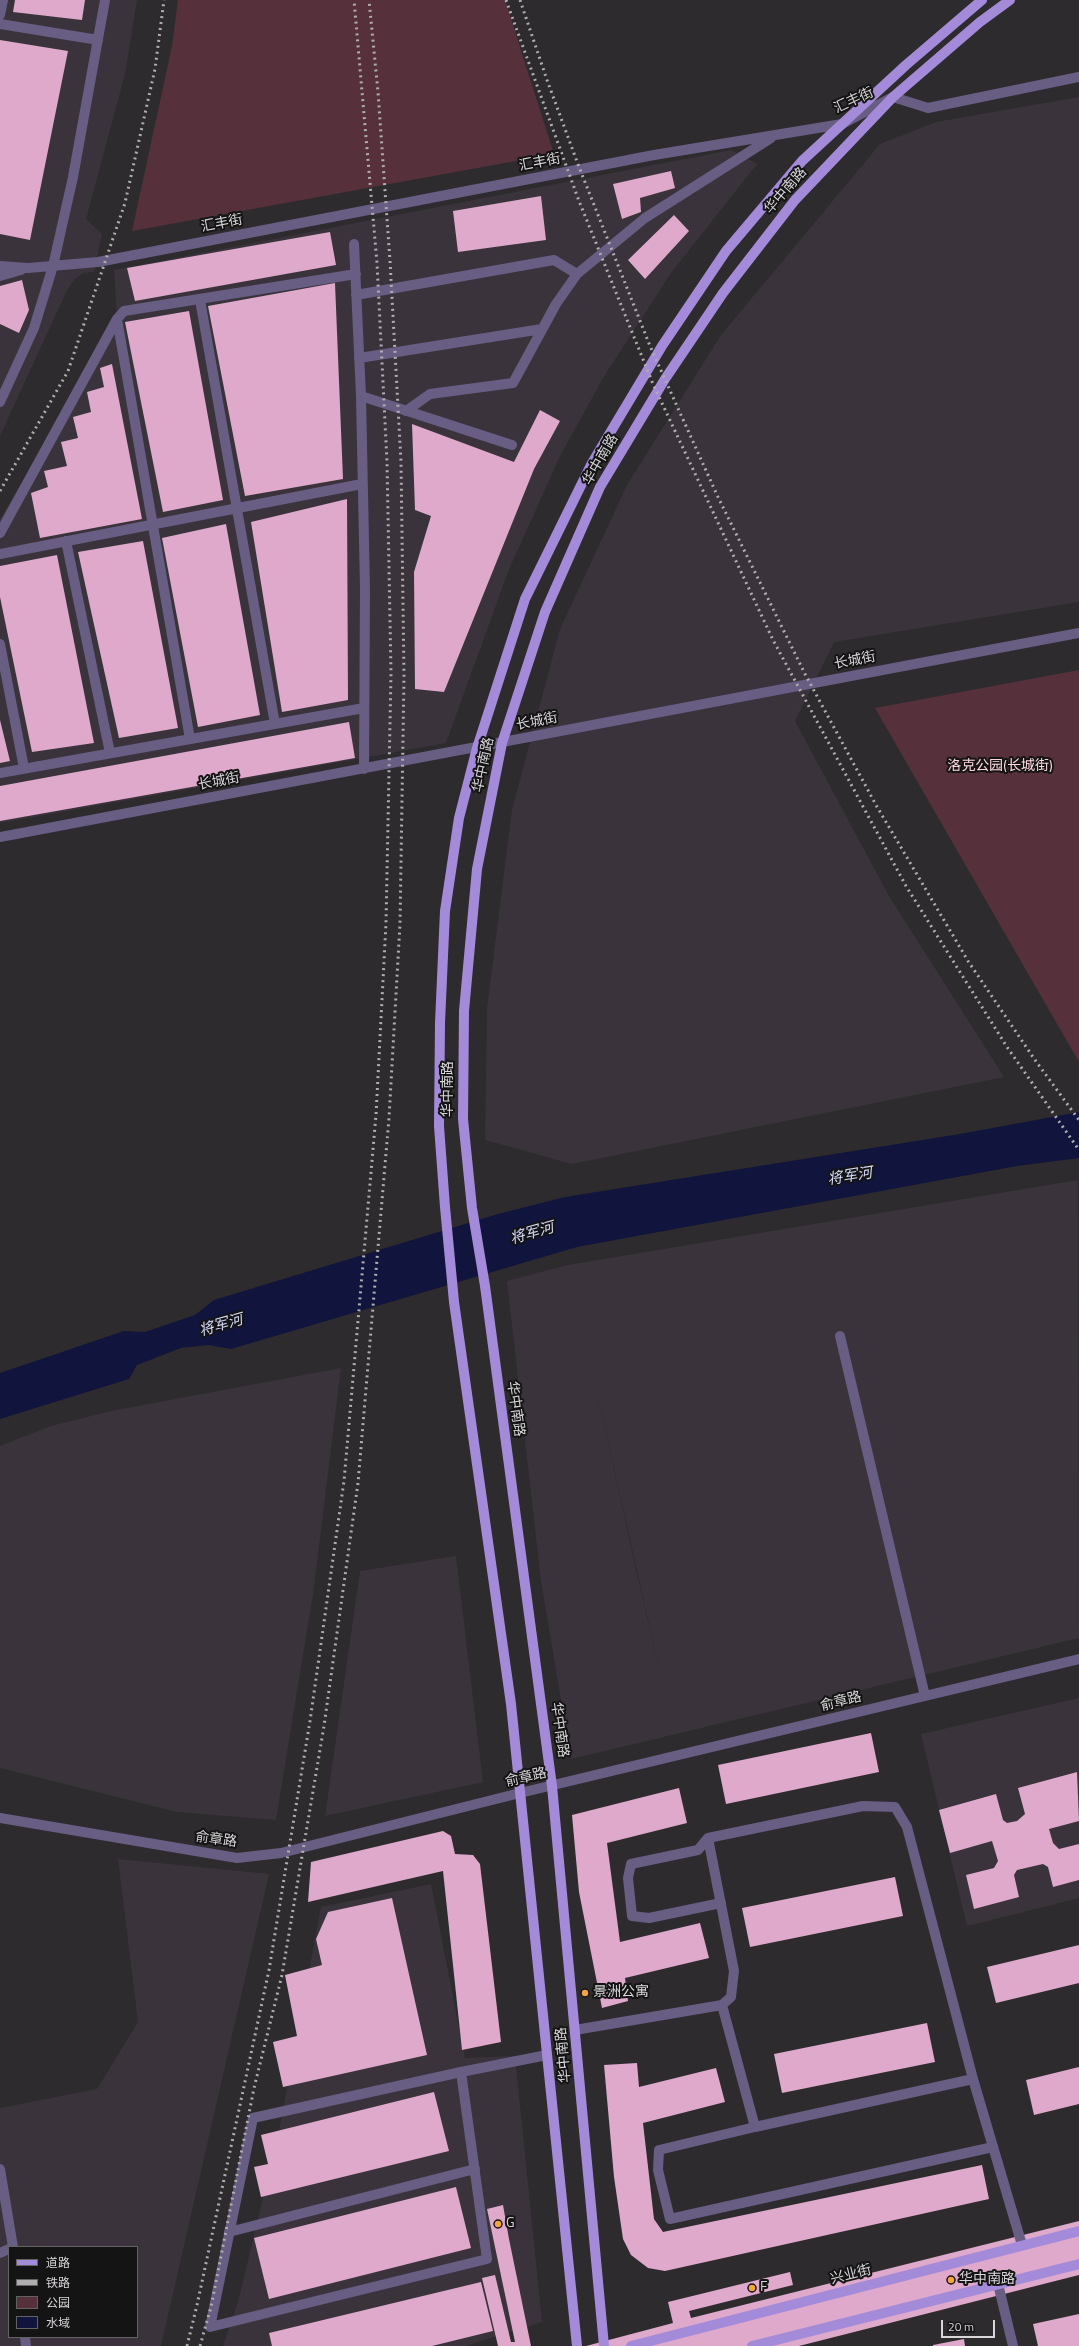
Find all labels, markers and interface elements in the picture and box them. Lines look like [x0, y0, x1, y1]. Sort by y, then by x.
street label: 汇丰街 [831, 85, 877, 117]
street label: 汇丰街 [518, 151, 562, 175]
street label: 华中南路 [761, 164, 811, 218]
street label: 汇丰街 [200, 212, 244, 236]
street label: 华中南路 [580, 432, 622, 488]
street label: 长城街 [833, 649, 877, 673]
street label: 长城街 [515, 710, 559, 734]
street label: 华中南路 [470, 736, 498, 794]
park label: 洛克公园(长城街) [947, 759, 1053, 775]
street label: 长城街 [197, 770, 241, 794]
street label: 华中南路 [441, 1061, 457, 1117]
water label: 将军河 [826, 1165, 874, 1189]
water label: 将军河 [508, 1219, 556, 1249]
water label: 将军河 [197, 1311, 245, 1341]
street label: 华中南路 [503, 1380, 527, 1438]
street label: 俞章路 [819, 1689, 863, 1715]
street label: 华中南路 [547, 1701, 571, 1759]
street label: 俞章路 [504, 1765, 548, 1791]
street label: 俞章路 [194, 1829, 238, 1851]
place label: 景洲公寓 [593, 1985, 649, 2001]
marker: 景洲公寓 [580, 1988, 590, 1998]
street label: 华中南路 [553, 2026, 575, 2084]
place label: G [506, 2216, 515, 2232]
marker: G [493, 2219, 503, 2229]
legend [8, 2246, 138, 2338]
text: 道路 [46, 2253, 70, 2272]
street label: 兴业街 [829, 2262, 873, 2288]
place label: 华中南路 [959, 2272, 1015, 2288]
text: 铁路 [46, 2273, 70, 2292]
marker: 华中南路 [946, 2275, 956, 2285]
place label: F [760, 2280, 767, 2296]
marker: F [747, 2283, 757, 2293]
text: 公园 [46, 2293, 70, 2312]
scale bar [943, 2312, 997, 2338]
text: 水域 [46, 2313, 70, 2332]
text: 20 m [948, 2317, 974, 2336]

